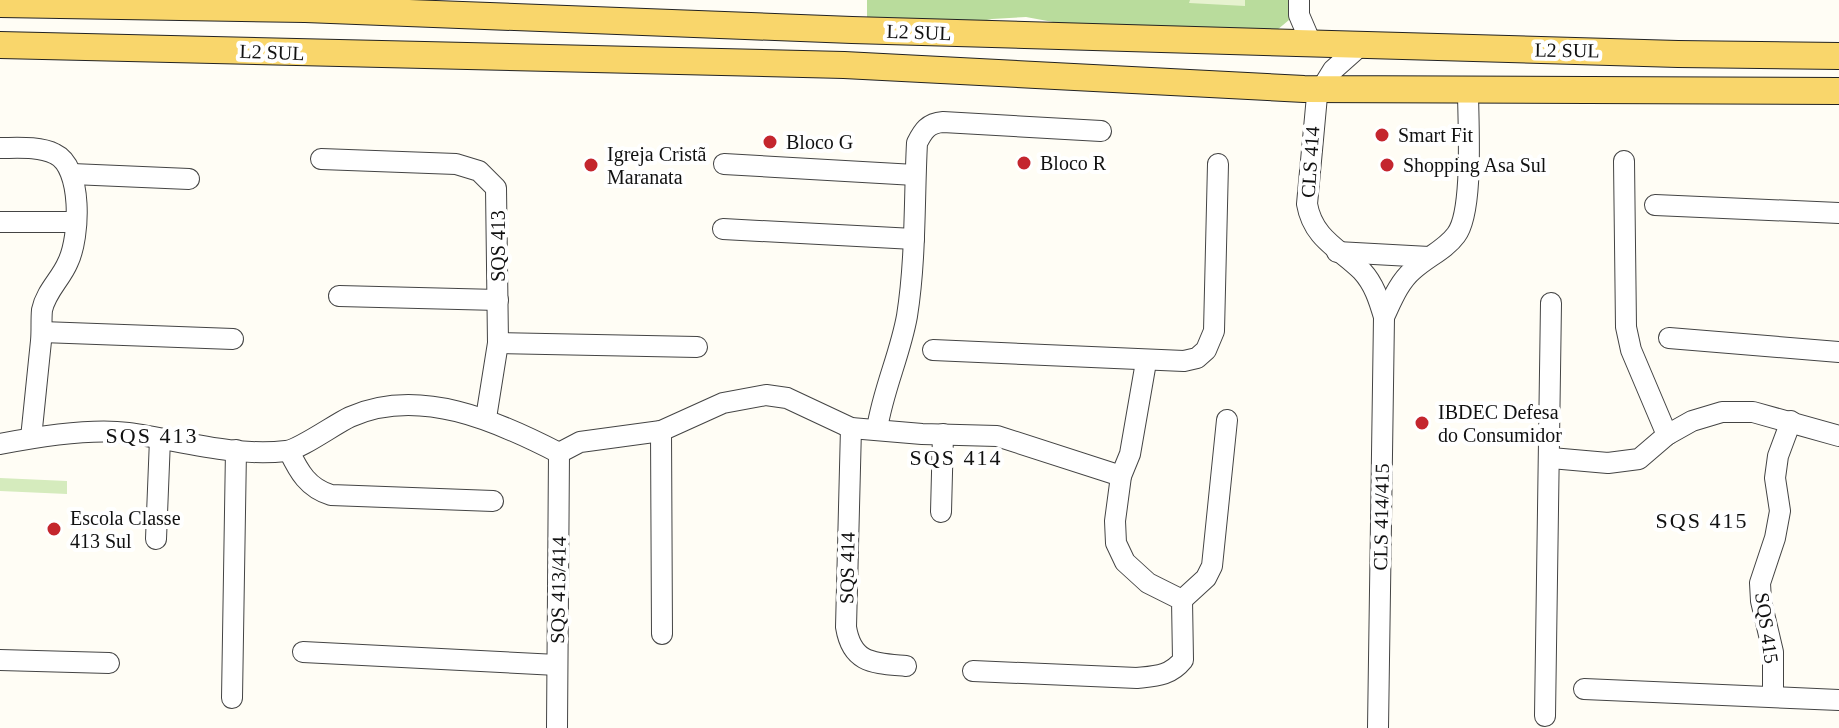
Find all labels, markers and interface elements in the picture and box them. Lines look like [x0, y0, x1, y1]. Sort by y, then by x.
street label: L2 SUL [886, 20, 952, 44]
street label: L2 SUL [1534, 38, 1600, 62]
street label: L2 SUL [239, 40, 305, 64]
place label: Smart Fit [1398, 124, 1473, 146]
street label: CLS 414 [1297, 125, 1323, 199]
marker: Smart Fit [1373, 126, 1391, 144]
place label: Bloco G [786, 131, 853, 153]
marker: Bloco G [761, 133, 779, 151]
place label: Igreja Cristã Maranata [607, 143, 707, 188]
place label: Bloco R [1040, 152, 1107, 174]
marker: Bloco R [1015, 154, 1033, 172]
place label: Shopping Asa Sul [1403, 154, 1547, 177]
marker: Igreja Cristã Maranata [582, 156, 600, 174]
marker: Shopping Asa Sul [1378, 156, 1396, 174]
street label: SQS 413 [487, 210, 509, 282]
place label: IBDEC Defesa do Consumidor [1438, 401, 1562, 446]
marker: IBDEC Defesa do Consumidor [1413, 414, 1431, 432]
district label: SQS 413 [106, 423, 198, 448]
district label: SQS 414 [910, 445, 1002, 470]
street label: CLS 414/415 [1369, 463, 1393, 571]
place label: Escola Classe 413 Sul [70, 507, 181, 552]
district label: SQS 415 [1656, 508, 1748, 533]
marker: Escola Classe 413 Sul [45, 520, 63, 538]
street label: SQS 414 [835, 532, 859, 604]
street label: SQS 413/414 [546, 536, 570, 644]
street label: SQS 415 [1751, 591, 1783, 665]

